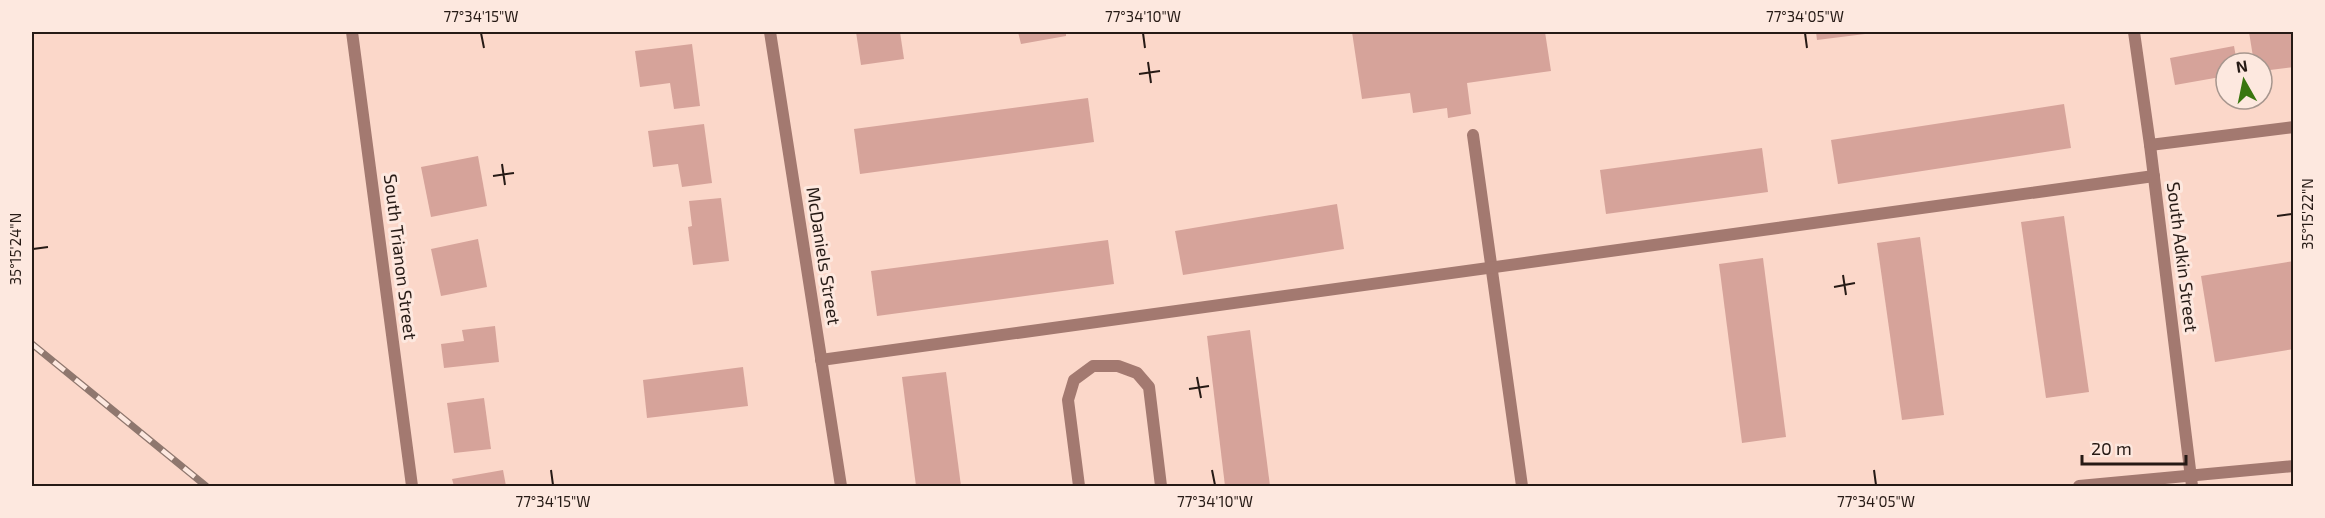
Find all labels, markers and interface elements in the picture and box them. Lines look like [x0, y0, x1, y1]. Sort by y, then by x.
text: 77°34'15"W [444, 7, 518, 25]
text: 77°34'10"W [1105, 7, 1181, 25]
text: 77°34'05"W [1766, 7, 1844, 25]
north arrow [2214, 51, 2274, 111]
text: N [2234, 55, 2249, 76]
street label: South Trianon Street [380, 173, 422, 341]
text: 35°15'22"N [2298, 178, 2316, 250]
street label: South Adkin Street [2163, 181, 2203, 333]
street label: McDaniels Street [802, 185, 846, 327]
text: 35°15'24"N [6, 213, 24, 285]
scale bar [2082, 428, 2186, 466]
text: 20 m [2091, 437, 2132, 459]
text: 77°34'15"W [516, 492, 590, 510]
text: 77°34'10"W [1177, 492, 1253, 510]
text: 77°34'05"W [1837, 492, 1915, 510]

